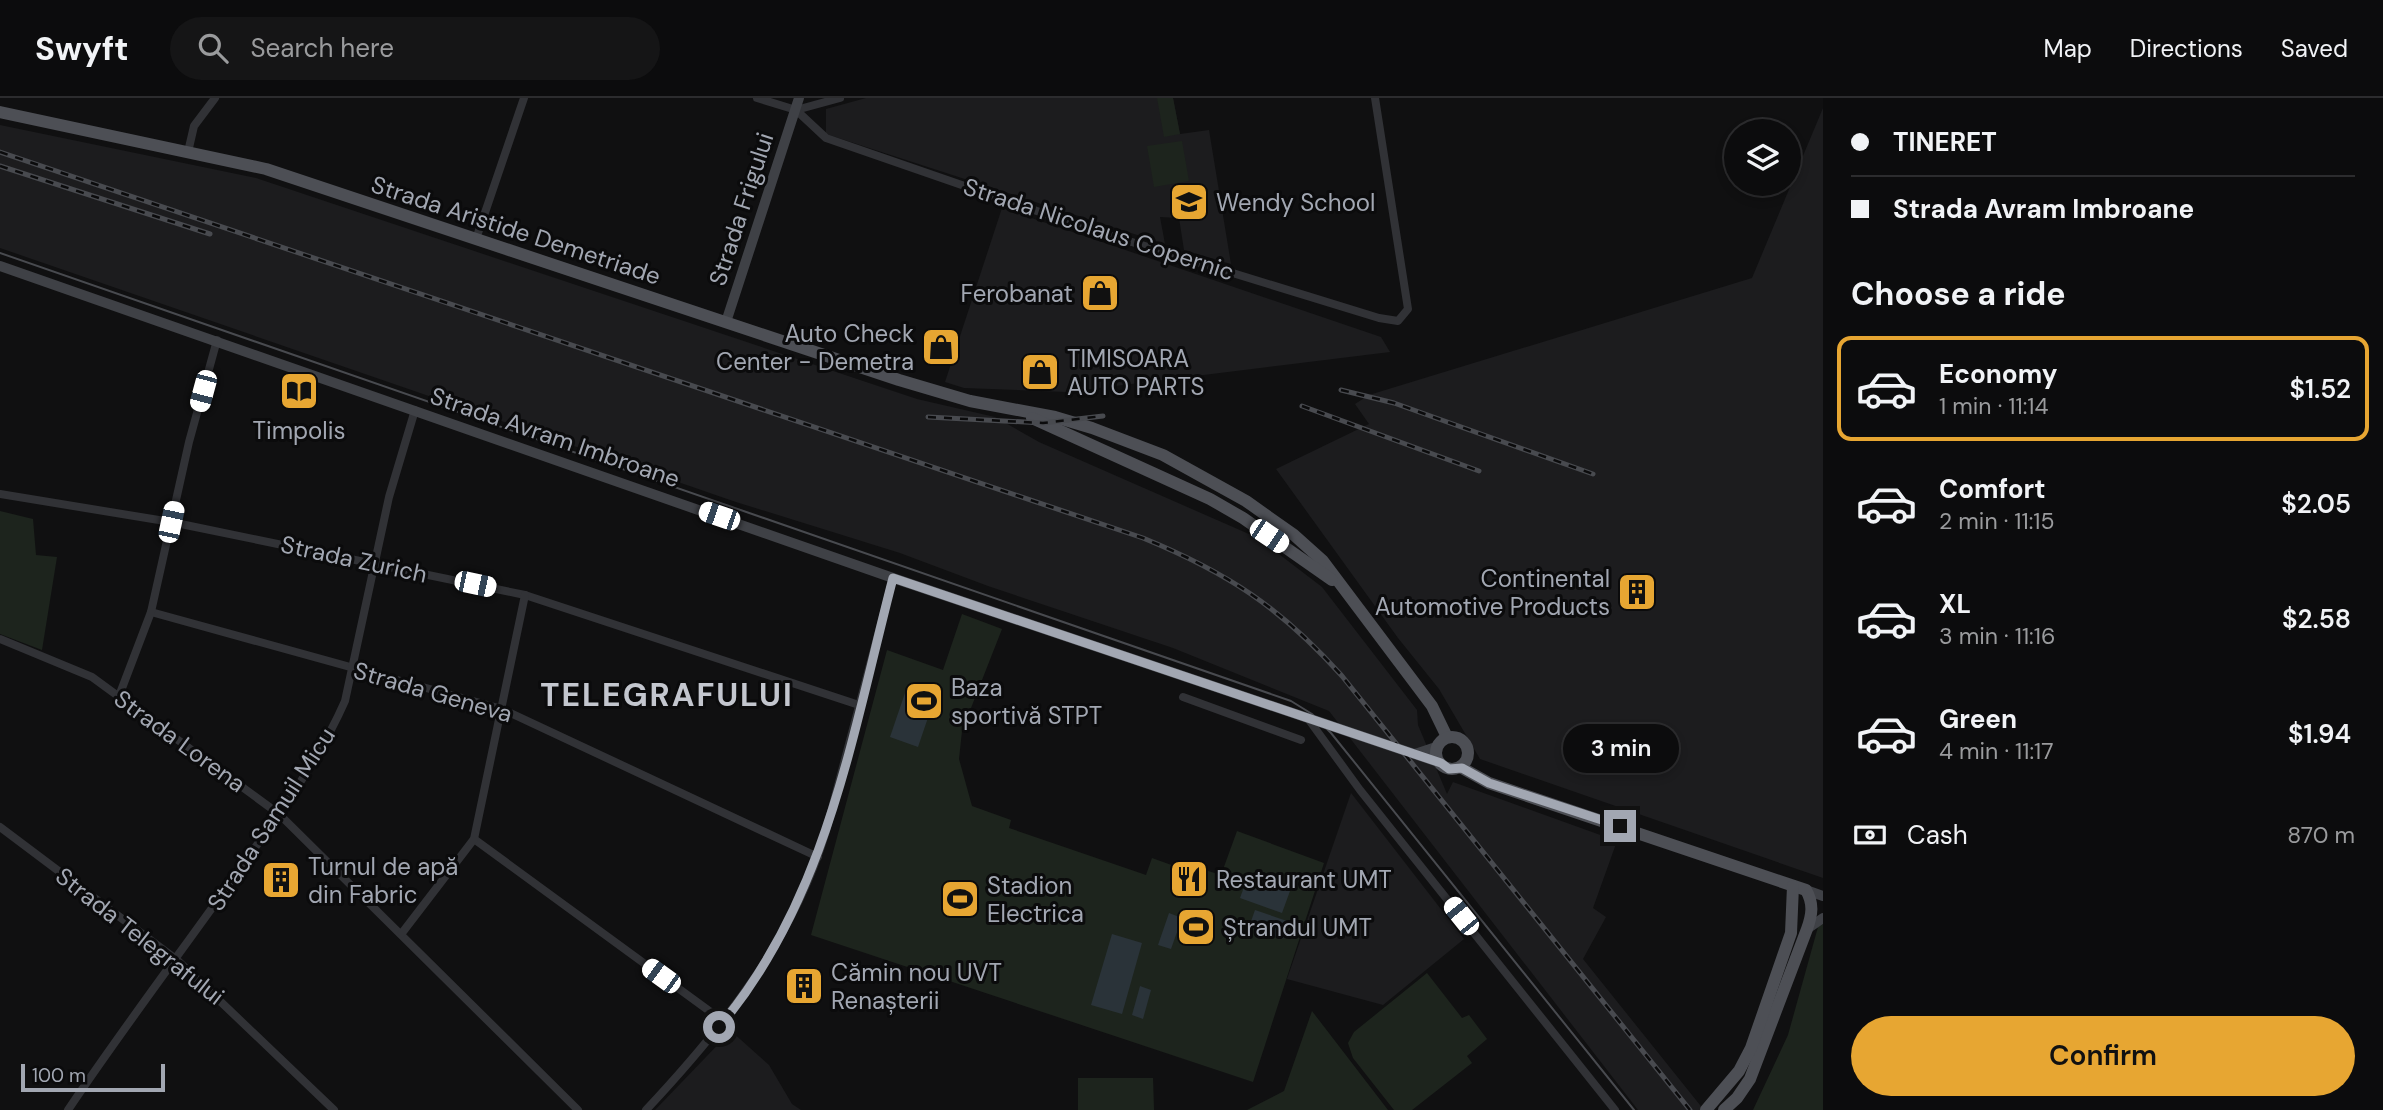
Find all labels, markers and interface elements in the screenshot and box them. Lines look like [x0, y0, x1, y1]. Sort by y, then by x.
search box [170, 17, 660, 80]
text: Swyft [35, 27, 128, 70]
icon: search [194, 29, 232, 67]
text: Search here [250, 31, 394, 65]
text: Map [2044, 33, 2092, 64]
text: Directions [2130, 33, 2243, 64]
text: Saved [2281, 33, 2348, 64]
map controls [1724, 119, 1801, 196]
button: layers [1724, 119, 1801, 196]
text: TINERET [1893, 125, 1997, 159]
street label: Strada Frigului [702, 128, 780, 290]
street label: Strada Aristide Demetriade [367, 169, 665, 291]
street label: Strada Nicolaus Copernic [960, 171, 1238, 287]
school or university icon: Wendy School [1168, 181, 1210, 223]
place label: Wendy School [1216, 187, 1375, 218]
text: Strada Avram Imbroane [1893, 192, 2194, 226]
shop icon: Ferobanat [1079, 272, 1121, 314]
text: Choose a ride [1851, 273, 2066, 315]
place label: Ferobanat [960, 278, 1073, 309]
place label: Auto Check Center - Demetra [716, 318, 914, 377]
shop icon: Auto Check Center - Demetra [920, 326, 962, 368]
place label: TIMISOARA AUTO PARTS [1067, 343, 1204, 402]
shop icon: TIMISOARA AUTO PARTS [1019, 351, 1061, 393]
icon: car [1855, 357, 1918, 420]
text: Economy [1939, 357, 2057, 391]
car [188, 368, 219, 414]
library icon: Timpolis [278, 370, 320, 412]
text: $1.52 [2289, 372, 2351, 406]
street label: Strada Avram Imbroane [426, 380, 684, 494]
text: 1 min · 11:14 [1939, 391, 2048, 421]
place label: Timpolis [252, 415, 346, 446]
icon: car [1855, 472, 1918, 535]
text: Comfort [1939, 472, 2045, 506]
text: $2.05 [2281, 487, 2351, 521]
car [157, 499, 186, 545]
car [696, 499, 743, 533]
text: 2 min · 11:15 [1939, 506, 2055, 536]
car [1246, 516, 1293, 556]
street label: Strada Zurich [278, 528, 430, 590]
place label: Continental Automotive Products [1375, 563, 1610, 622]
car [453, 569, 498, 599]
building icon: Continental Automotive Products [1616, 571, 1658, 613]
icon: car [1855, 587, 1918, 650]
text: XL [1939, 587, 1971, 621]
text: $2.58 [2282, 602, 2351, 636]
text: 3 min · 11:16 [1939, 621, 2055, 651]
street label: Strada Geneva [350, 655, 516, 729]
place label: Baza sportivă STPT [951, 672, 1102, 731]
district label: TELEGRAFULUI [540, 674, 794, 716]
sports icon: Baza sportivă STPT [903, 680, 945, 722]
street label: Strada Lorena [108, 683, 252, 799]
icon: car [1855, 702, 1918, 765]
text: Green [1939, 702, 2017, 736]
text: $1.94 [2288, 717, 2351, 751]
street label: Strada Samuil Micu [200, 721, 342, 917]
callout: 3 min [1562, 724, 1678, 774]
text: 3 min [1591, 733, 1651, 763]
text: 4 min · 11:17 [1939, 736, 2054, 766]
route end [1604, 810, 1636, 842]
icon: cash [1851, 816, 1889, 854]
text: Cash [1907, 818, 1968, 852]
text: 870 m [2287, 820, 2355, 850]
place label: Turnul de apă din Fabric [308, 851, 458, 910]
restaurant icon: Restaurant UMT [1168, 858, 1210, 900]
building icon: Turnul de apă din Fabric [260, 859, 302, 901]
street label: Strada Telegrafului [49, 860, 231, 1012]
place label: Restaurant UMT [1216, 864, 1392, 895]
place label: Stadion Electrica [987, 870, 1084, 929]
sports icon: Stadion Electrica [939, 878, 981, 920]
car [1440, 893, 1483, 939]
sports icon: Ștrandul UMT [1175, 906, 1217, 948]
place label: Ștrandul UMT [1223, 912, 1372, 943]
car [638, 955, 685, 997]
place label: Cămin nou UVT Renașterii [831, 957, 1002, 1016]
building icon: Cămin nou UVT Renașterii [783, 965, 825, 1007]
route start [703, 1011, 735, 1043]
button: Confirm [1851, 1016, 2355, 1096]
scale bar [21, 1061, 164, 1093]
text: 100 m [32, 1063, 86, 1088]

